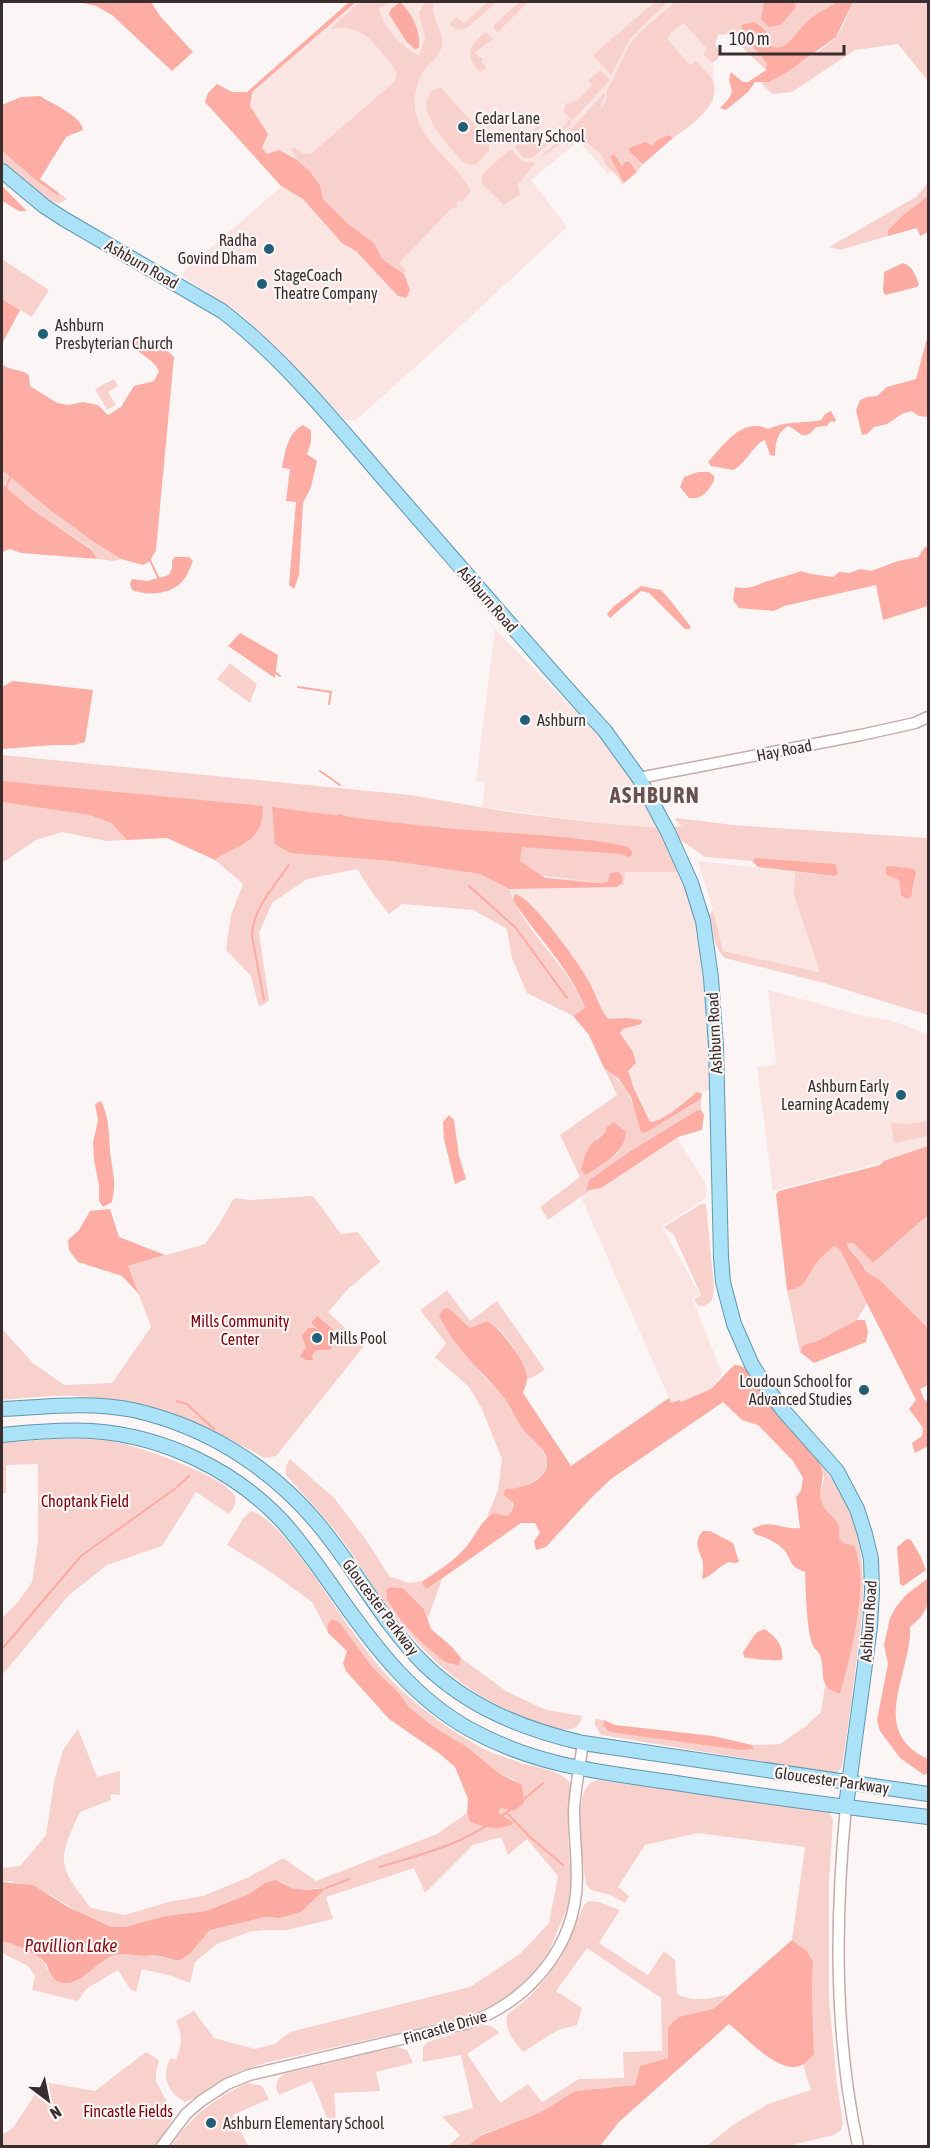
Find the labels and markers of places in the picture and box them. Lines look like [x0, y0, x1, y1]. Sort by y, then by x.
place label: Cedar Lane Elementary School [475, 109, 586, 146]
marker: Cedar Lane Elementary School [456, 120, 470, 134]
place label: Radha Govind Dham [178, 231, 257, 267]
marker: Radha Govind Dham [262, 242, 276, 256]
place label: StageCoach Theatre Company [274, 266, 378, 303]
marker: StageCoach Theatre Company [255, 277, 269, 291]
place label: Ashburn Presbyterian Church [55, 316, 173, 353]
marker: Ashburn Presbyterian Church [36, 327, 50, 341]
place label: Ashburn [537, 711, 586, 729]
marker: Ashburn [518, 713, 532, 727]
place label: Ashburn Early Learning Academy [781, 1077, 889, 1114]
marker: Ashburn Early Learning Academy [894, 1088, 908, 1102]
place label: Mills Pool [329, 1329, 387, 1347]
marker: Mills Pool [310, 1331, 324, 1345]
place label: Loudoun School for Advanced Studies [739, 1372, 852, 1408]
marker: Loudoun School for Advanced Studies [857, 1383, 871, 1397]
place label: Ashburn Elementary School [223, 2114, 385, 2133]
marker: Ashburn Elementary School [204, 2116, 218, 2130]

